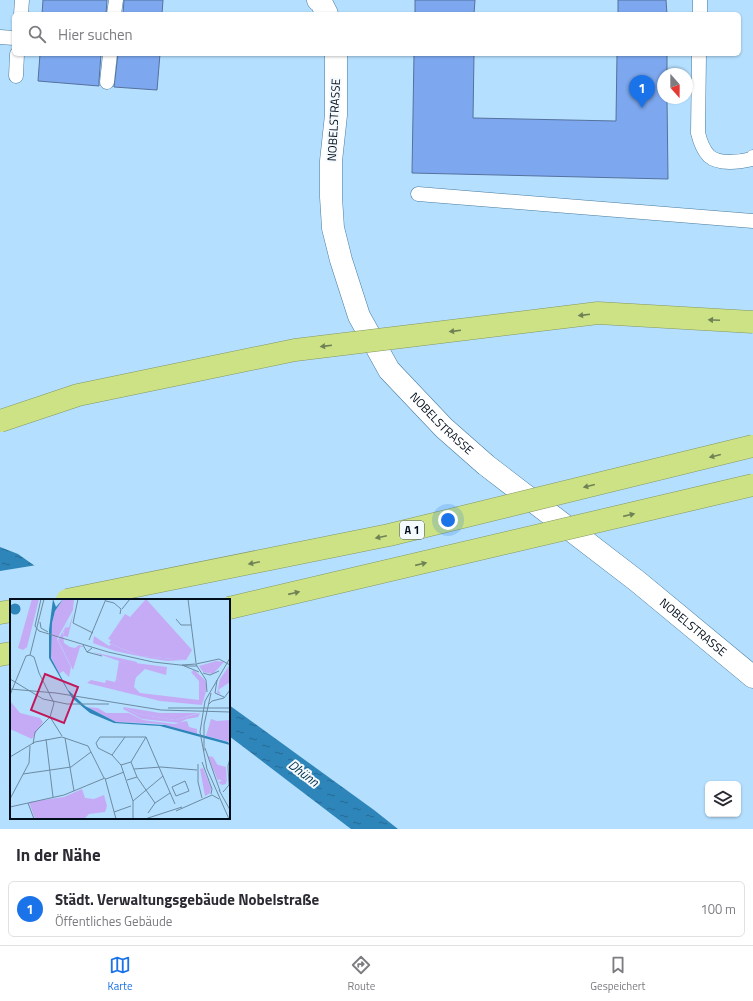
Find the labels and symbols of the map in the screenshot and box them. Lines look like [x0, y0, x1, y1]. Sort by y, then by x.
north arrow [657, 68, 693, 104]
pin: 1 [629, 75, 655, 108]
street label: NOBELSTRASSE [322, 78, 345, 162]
one-way arrow [578, 312, 590, 318]
one-way arrow [707, 317, 720, 323]
one-way arrow [449, 327, 461, 334]
one-way arrow [320, 343, 332, 349]
street label: NOBELSTRASSE [406, 388, 478, 459]
one-way arrow [709, 453, 721, 459]
one-way arrow [583, 484, 595, 490]
your location [438, 510, 458, 530]
one-way arrow [623, 511, 635, 517]
road number: A 1 [400, 521, 424, 539]
one-way arrow [375, 534, 387, 540]
one-way arrow [247, 560, 260, 566]
one-way arrow [415, 561, 427, 567]
one-way arrow [288, 590, 300, 596]
street label: NOBELSTRASSE [655, 593, 732, 661]
inset map [10, 599, 230, 819]
water label: Dhünn [284, 755, 324, 791]

